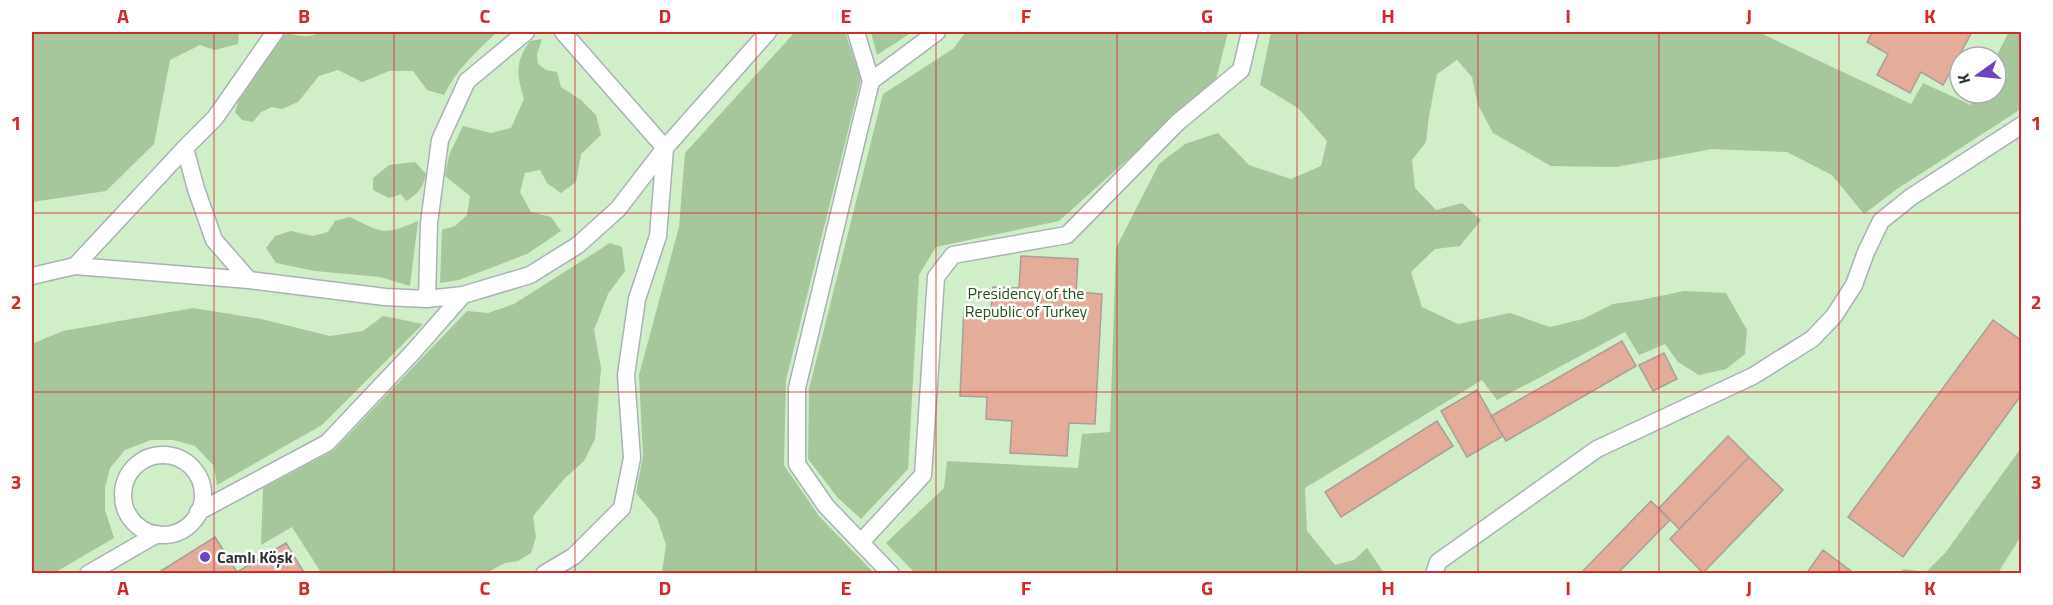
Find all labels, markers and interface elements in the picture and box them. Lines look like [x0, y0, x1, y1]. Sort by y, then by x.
text: A [117, 0, 129, 31]
text: B [298, 0, 310, 31]
text: C [480, 0, 491, 31]
text: D [659, 0, 671, 31]
text: E [840, 0, 852, 31]
text: F [1021, 0, 1032, 31]
text: G [1201, 0, 1213, 31]
text: H [1381, 0, 1395, 31]
text: I [1565, 0, 1571, 31]
text: J [1746, 0, 1752, 31]
text: K [1924, 0, 1936, 31]
north arrow [1948, 45, 2008, 105]
text: K [1951, 71, 1976, 87]
text: 1 [10, 107, 22, 138]
text: 1 [2030, 107, 2042, 138]
park label: Presidency of the Republic of Turkey [965, 281, 1087, 323]
text: 2 [10, 286, 22, 317]
text: 2 [2030, 286, 2042, 317]
text: 3 [10, 466, 22, 497]
text: 3 [2030, 466, 2042, 497]
place label: Camlı Köşk [217, 545, 294, 569]
marker: Camlı Köşk [198, 550, 212, 564]
text: A [117, 572, 129, 603]
text: B [298, 572, 310, 603]
text: C [480, 572, 491, 603]
text: D [659, 572, 671, 603]
text: E [840, 572, 852, 603]
text: F [1021, 572, 1032, 603]
text: G [1201, 572, 1213, 603]
text: H [1381, 572, 1395, 603]
text: I [1565, 572, 1571, 603]
text: J [1746, 572, 1752, 603]
text: K [1924, 572, 1936, 603]

